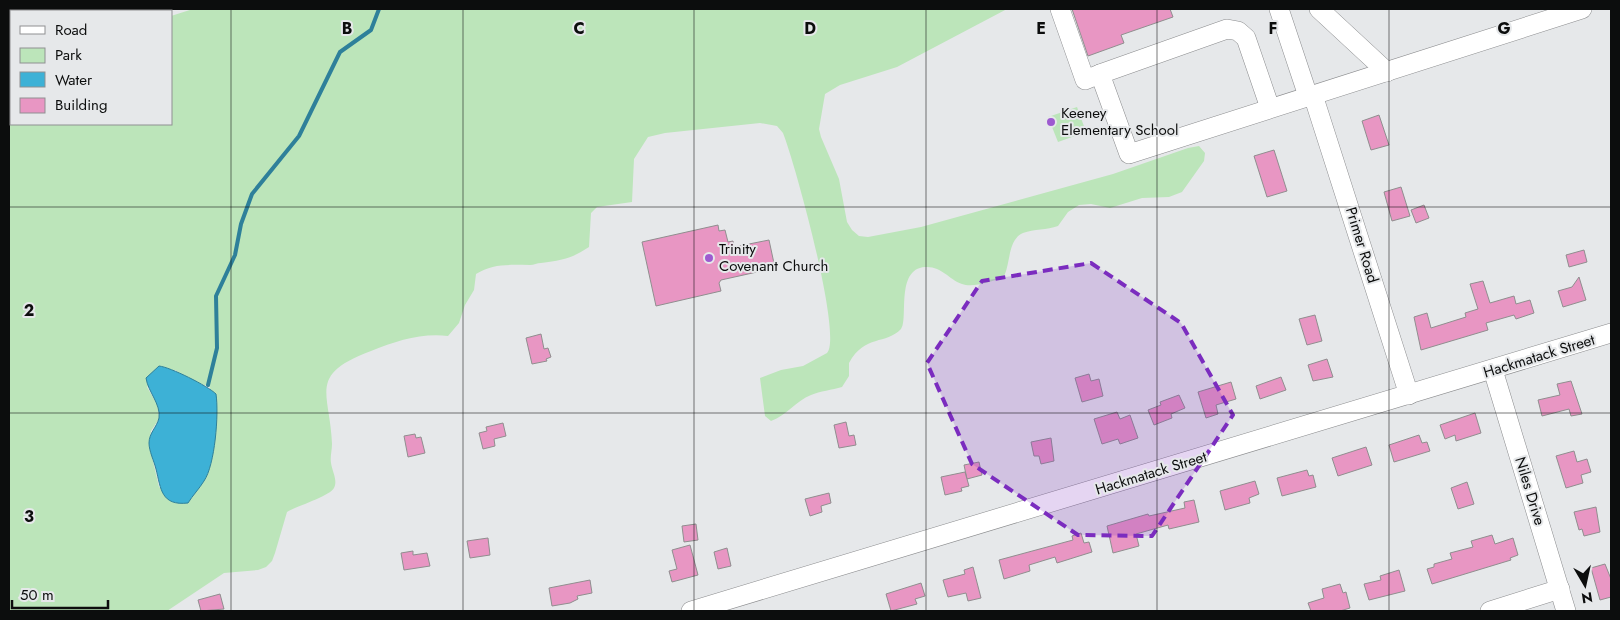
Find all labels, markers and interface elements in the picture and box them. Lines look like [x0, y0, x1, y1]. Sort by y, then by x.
legend [10, 10, 172, 125]
text: B [342, 17, 352, 40]
text: C [573, 17, 585, 40]
text: D [804, 17, 816, 40]
text: E [1036, 17, 1046, 40]
text: F [1269, 17, 1277, 40]
text: G [1497, 17, 1511, 40]
text: Road [55, 19, 87, 41]
text: Park [55, 44, 82, 66]
text: Water [55, 69, 93, 91]
text: Building [55, 94, 107, 116]
place label: Keeney Elementary School [1061, 102, 1178, 141]
marker: Keeney Elementary School [1045, 116, 1057, 128]
street label: Primer Road [1340, 204, 1384, 286]
place label: Trinity Covenant Church [719, 238, 828, 277]
marker: Trinity Covenant Church [703, 252, 715, 264]
text: 2 [24, 299, 34, 322]
street label: Hackmatack Street [1481, 328, 1598, 383]
street label: Hackmatack Street [1093, 445, 1210, 500]
street label: Niles Drive [1509, 454, 1551, 528]
text: 3 [24, 505, 34, 528]
north arrow [1560, 560, 1610, 610]
scale bar [12, 578, 109, 610]
text: 50 m [20, 584, 54, 606]
text: N [1580, 587, 1594, 609]

